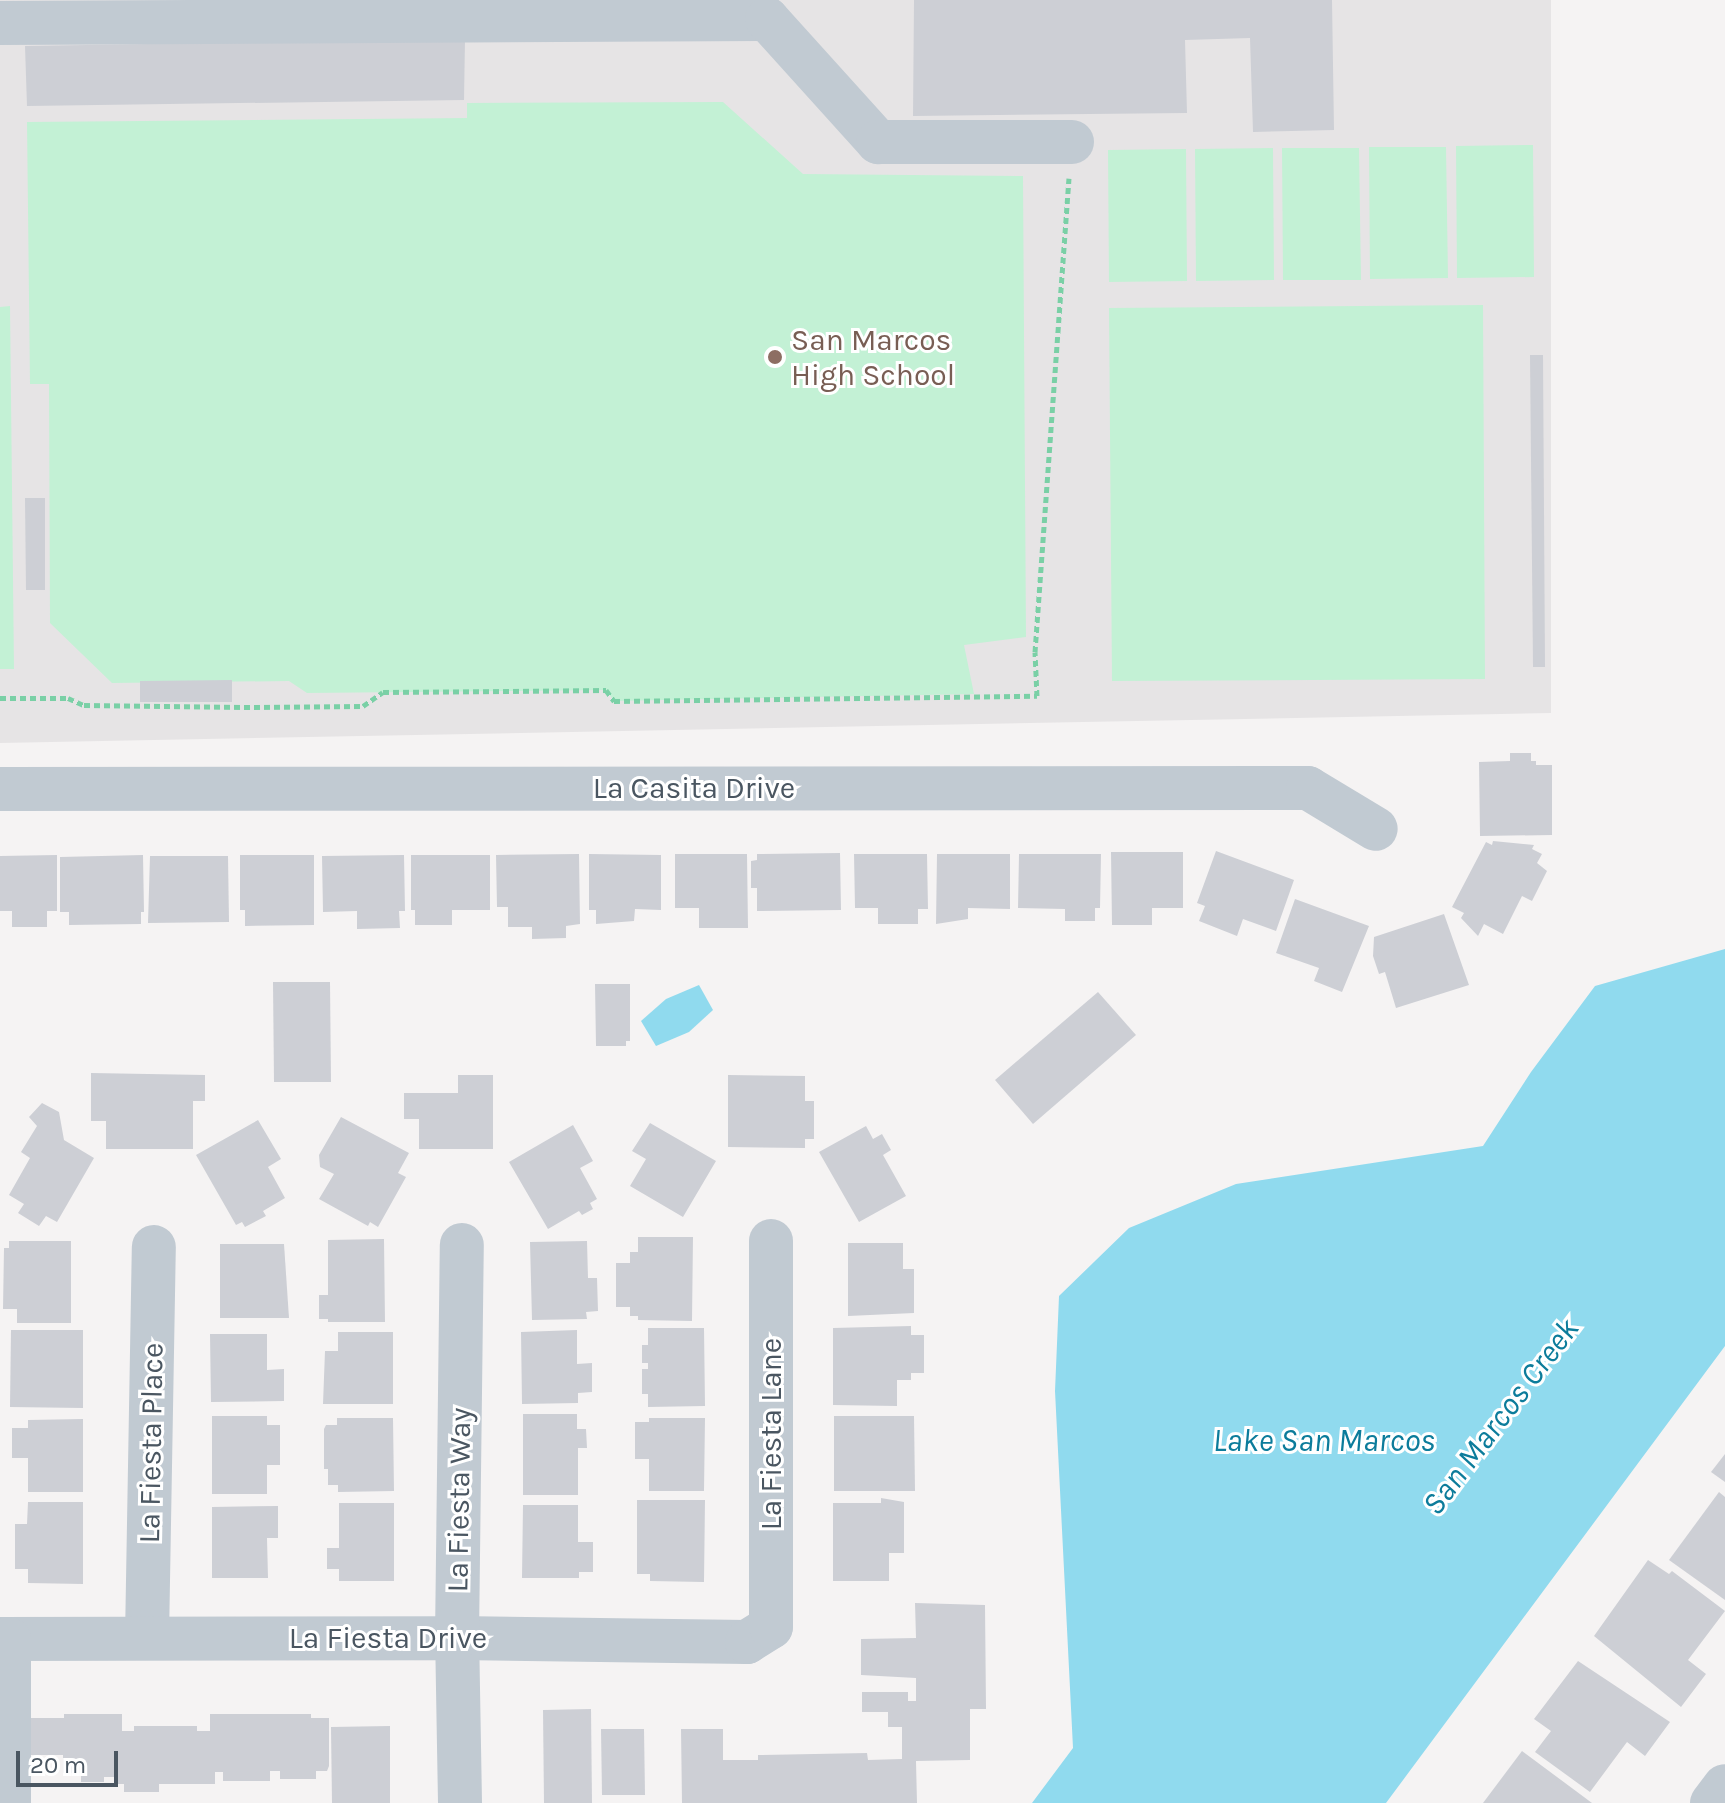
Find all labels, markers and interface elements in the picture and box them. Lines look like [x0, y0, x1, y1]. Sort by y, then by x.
place label: San Marcos High School [791, 322, 955, 392]
marker: San Marcos High School [766, 348, 784, 366]
street label: La Casita Drive [593, 770, 795, 806]
water label: San Marcos Creek [1415, 1311, 1587, 1523]
street label: La Fiesta Lane [753, 1338, 789, 1530]
street label: La Fiesta Place [131, 1342, 171, 1544]
street label: La Fiesta Way [439, 1407, 479, 1593]
water label: Lake San Marcos [1213, 1422, 1435, 1460]
street label: La Fiesta Drive [289, 1620, 487, 1656]
scale bar [20, 1735, 122, 1785]
text: 20 m [30, 1751, 86, 1779]

